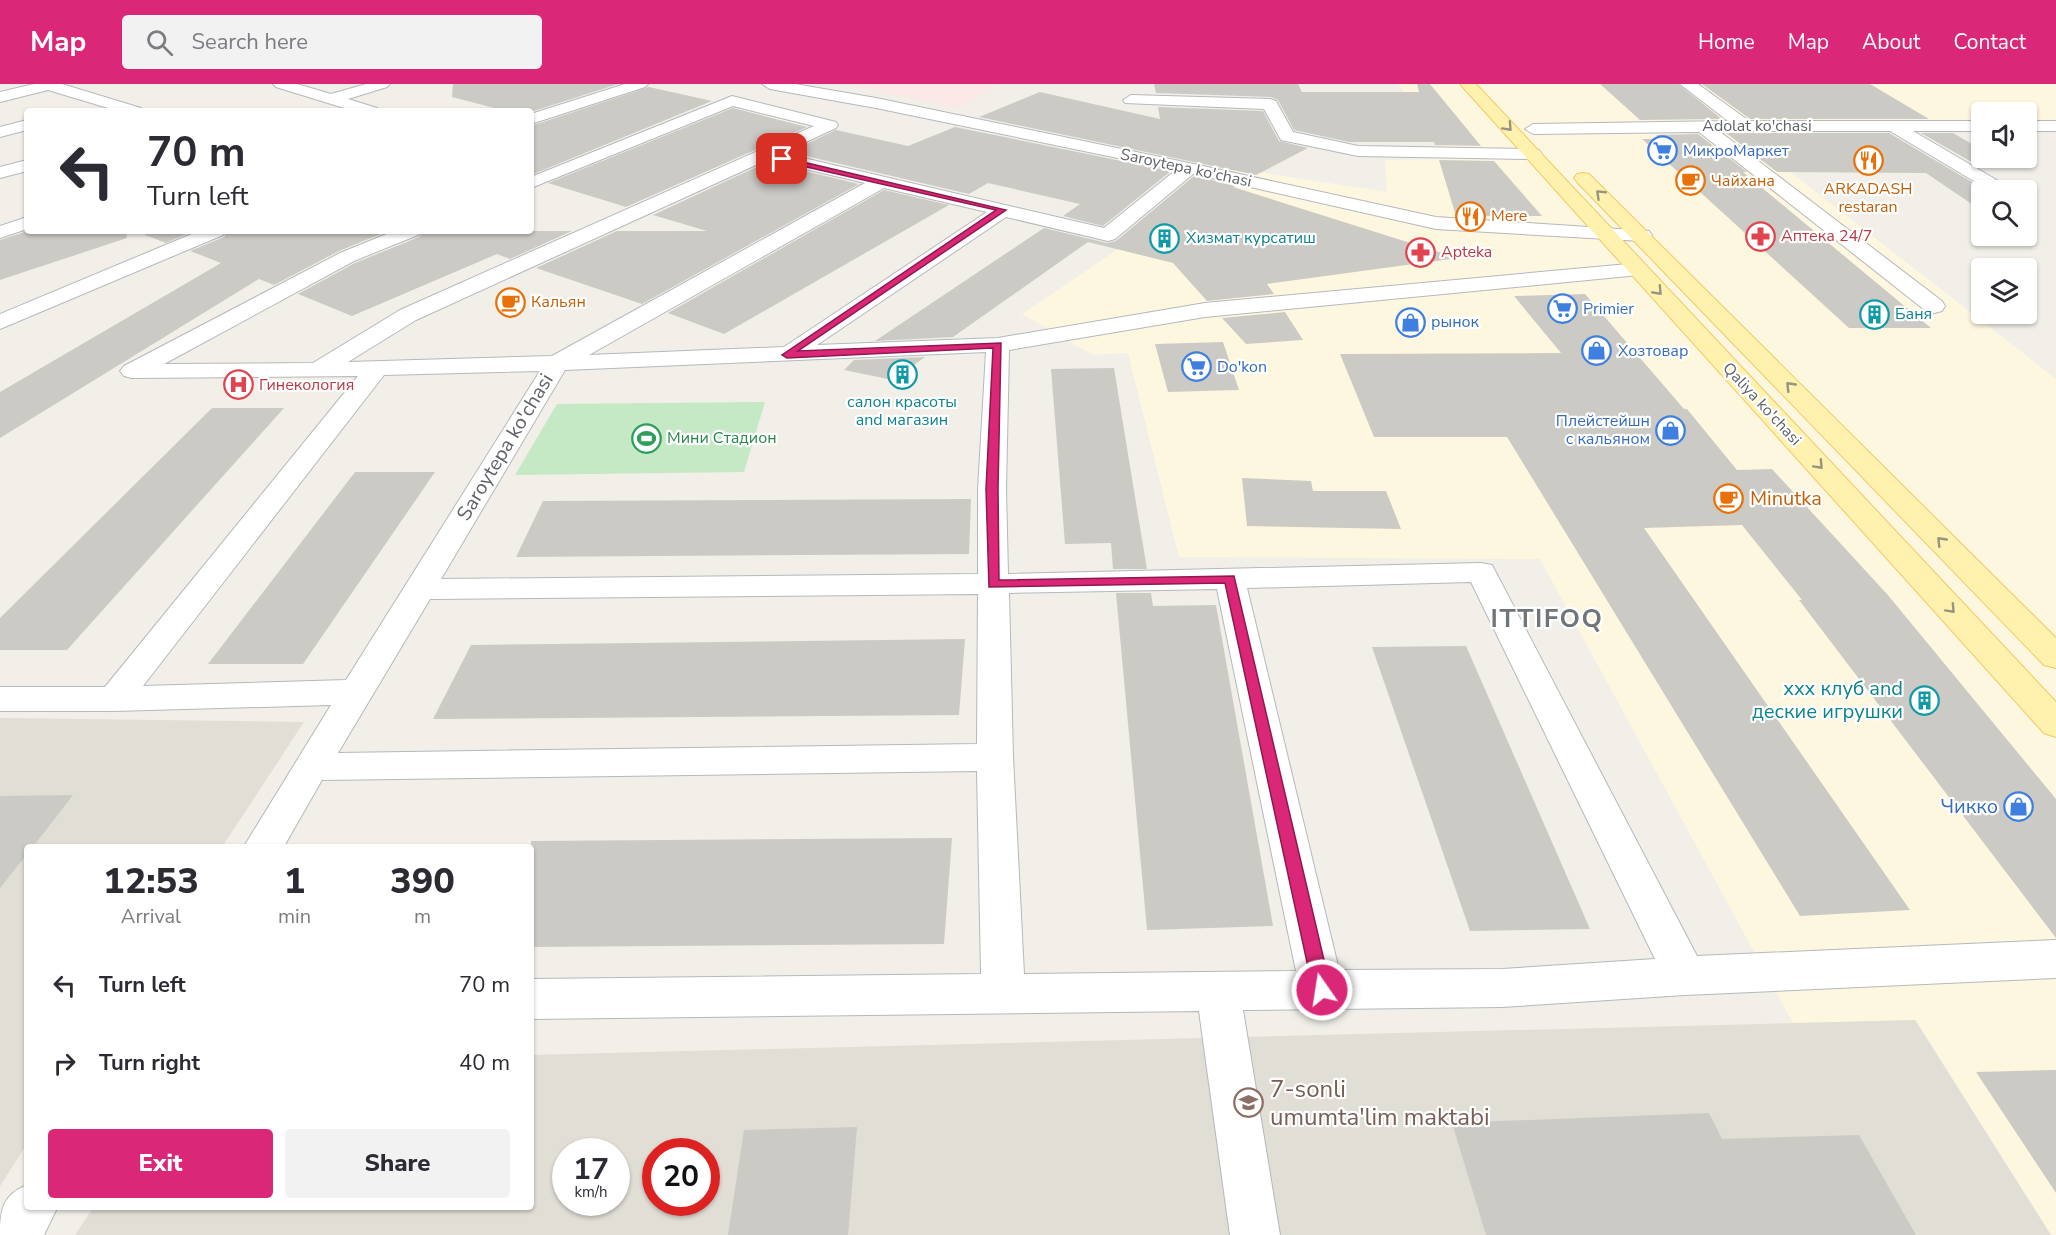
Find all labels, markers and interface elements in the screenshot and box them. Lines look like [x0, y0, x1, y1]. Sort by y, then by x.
search box [122, 15, 542, 69]
text: Map [30, 23, 86, 61]
icon: search [143, 26, 176, 59]
text: Search here [191, 27, 308, 57]
text: Home [1698, 28, 1755, 56]
text: Map [1788, 28, 1829, 56]
text: About [1862, 28, 1920, 56]
text: Contact [1953, 28, 2026, 56]
map controls [1971, 102, 2037, 324]
button: sound [1971, 102, 2037, 168]
street label: Adolat ko'chasi [1702, 115, 1812, 137]
one-way arrow [1501, 120, 1512, 131]
text: 70 m [147, 124, 246, 181]
icon: left [48, 132, 126, 210]
pin [756, 133, 807, 184]
supermarket icon: МикроМаркет [1646, 135, 1678, 167]
place label: МикроМаркет [1683, 140, 1790, 162]
icon: arrive [765, 142, 798, 175]
street label: Saroytepa ko'chasi [1118, 143, 1254, 193]
restaurant icon: ARKADASH restaran [1852, 145, 1884, 177]
cafe icon: Чайхана [1674, 165, 1706, 197]
place label: Чайхана [1711, 170, 1775, 192]
text: Turn left [147, 178, 248, 215]
place label: ARKADASH restaran [1824, 178, 1912, 218]
button: search [1971, 180, 2037, 246]
one-way arrow [1596, 190, 1606, 201]
restaurant icon: Mere [1454, 200, 1486, 232]
place label: Mere [1491, 205, 1527, 227]
pharmacy icon: Аптека 24/7 [1744, 220, 1776, 252]
building icon: Хизмат курсатиш [1149, 222, 1181, 254]
place label: Аптека 24/7 [1781, 225, 1872, 247]
place label: Хизмат курсатиш [1186, 227, 1316, 249]
pharmacy icon: Apteka [1404, 236, 1436, 268]
place label: Apteka [1441, 241, 1492, 263]
button: layers [1971, 258, 2037, 324]
one-way arrow [1651, 283, 1662, 294]
cafe icon: Кальян [494, 286, 526, 318]
place label: Кальян [531, 291, 586, 313]
supermarket icon: Primier [1546, 293, 1578, 325]
place label: Primier [1583, 298, 1634, 320]
building icon: Баня [1858, 298, 1890, 330]
place label: Баня [1895, 303, 1932, 325]
shop icon: рынок [1394, 306, 1426, 338]
place label: рынок [1431, 311, 1480, 333]
shop icon: Хозтовар [1581, 335, 1613, 367]
place label: Хозтовар [1618, 340, 1688, 362]
supermarket icon: Do'kon [1180, 351, 1212, 383]
place label: Do'kon [1217, 356, 1267, 378]
building icon: салон красоты and магазин [886, 358, 918, 390]
street label: Qaliya ko'chasi [1718, 358, 1806, 450]
street label: Saroytepa ko'chasi [450, 368, 560, 526]
hospital icon: Гинекология [222, 369, 254, 401]
place label: Гинекология [259, 374, 354, 396]
one-way arrow [1787, 383, 1798, 394]
place label: салон красоты and магазин [847, 391, 957, 431]
place label: Плейстейшн с кальяном [1556, 410, 1650, 450]
shop icon: Плейстейшн с кальяном [1655, 414, 1687, 446]
sports icon: Мини Стадион [630, 422, 662, 454]
place label: Мини Стадион [667, 427, 777, 449]
one-way arrow [1812, 459, 1823, 469]
cafe icon: Minutka [1713, 482, 1745, 514]
place label: Minutka [1750, 485, 1822, 512]
one-way arrow [1938, 537, 1949, 548]
district label: ITTIFOQ [1491, 601, 1603, 636]
one-way arrow [1944, 602, 1955, 613]
place label: ххх клуб and деские игрушки [1752, 675, 1903, 725]
building icon: ххх клуб and деские игрушки [1908, 684, 1940, 716]
shop icon: Чикко [2003, 790, 2035, 822]
place label: Чикко [1940, 793, 1998, 820]
text: 12:53 [103, 857, 199, 906]
text: 1 [284, 857, 305, 906]
text: 390 [390, 857, 455, 906]
text: Arrival [121, 903, 181, 930]
text: min [278, 903, 311, 930]
text: m [414, 903, 431, 930]
position arrow [1290, 958, 1354, 1022]
icon: left [48, 969, 81, 1002]
text: Turn left [99, 970, 186, 1000]
text: 70 m [459, 970, 510, 1000]
icon: right [48, 1047, 81, 1080]
text: Turn right [99, 1048, 200, 1078]
text: 40 m [459, 1048, 510, 1078]
place label: 7-sonli umumta'lim maktabi [1270, 1073, 1489, 1133]
school or university icon: 7-sonli umumta'lim maktabi [1233, 1087, 1265, 1119]
button: Exit [48, 1129, 273, 1198]
button: Share [285, 1129, 510, 1198]
speed limit sign: 20 [642, 1138, 720, 1216]
text: 17 [573, 1149, 609, 1190]
text: km/h [574, 1182, 608, 1202]

